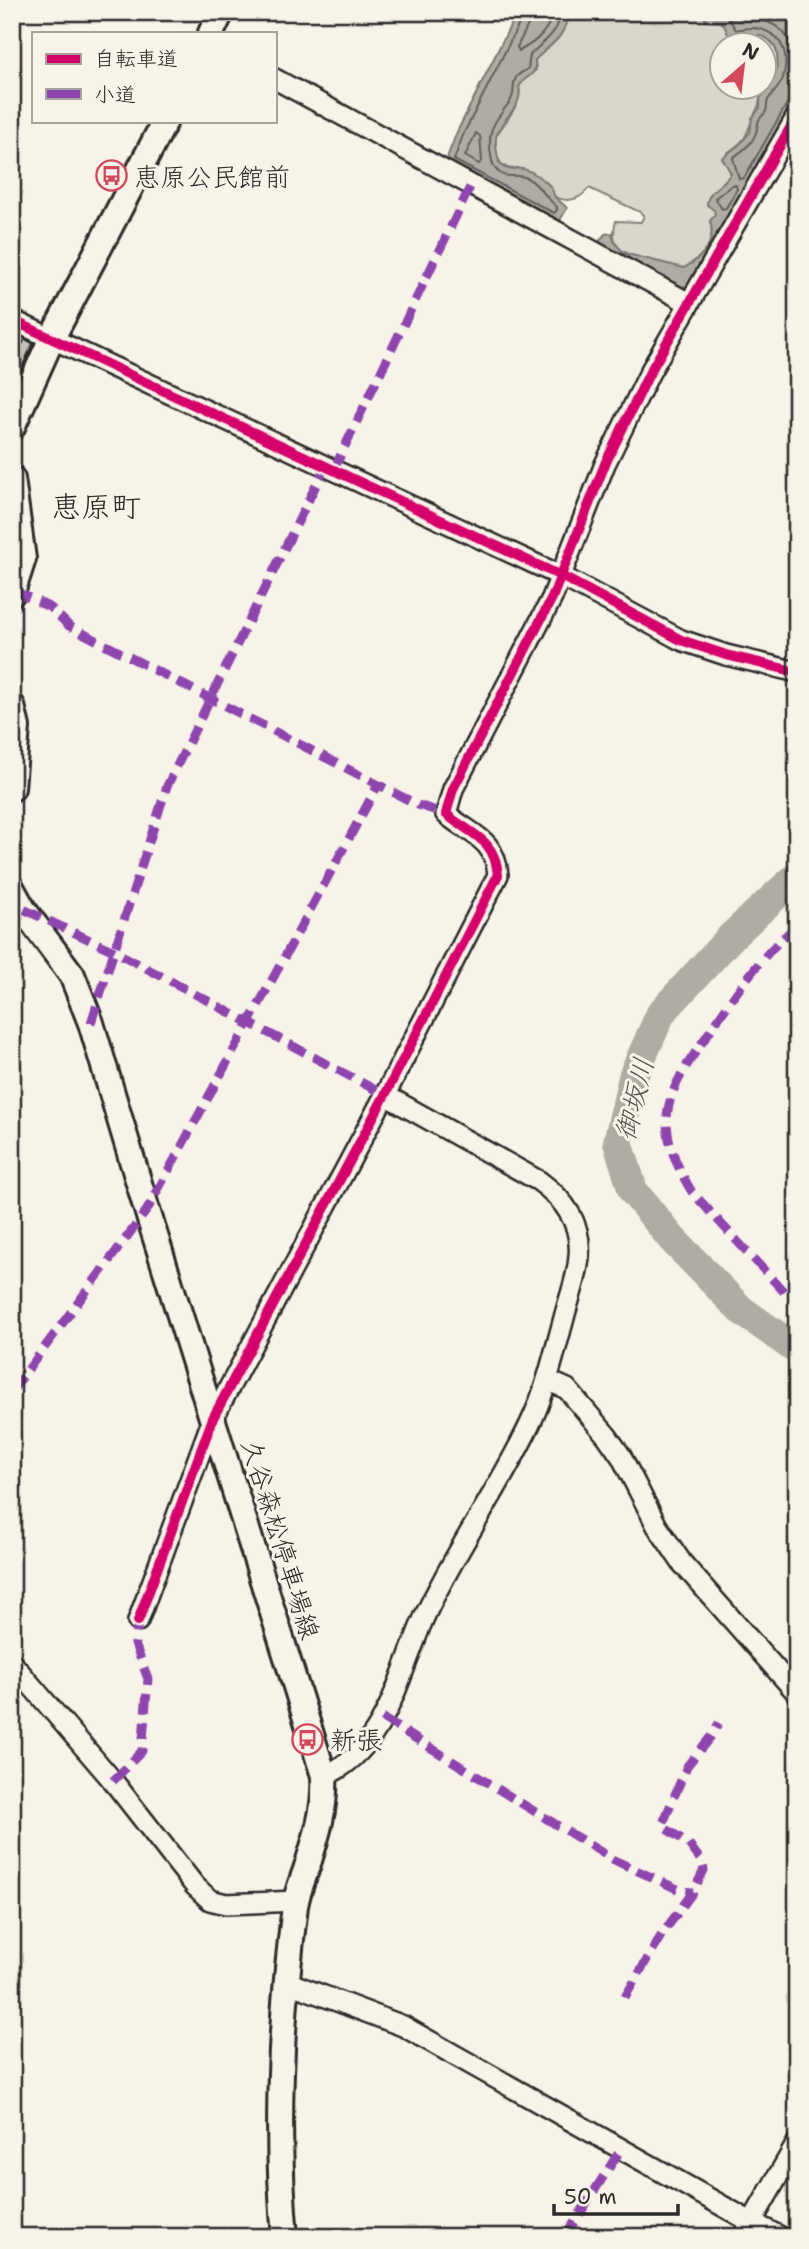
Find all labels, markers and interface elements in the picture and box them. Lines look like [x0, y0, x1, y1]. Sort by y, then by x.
legend [32, 32, 276, 122]
north arrow [708, 32, 778, 102]
text: N [738, 37, 763, 66]
text: 自転車道 [94, 45, 178, 73]
text: 小道 [94, 81, 136, 109]
bus stop icon: 恵原公民館前 [94, 159, 128, 193]
place label: 恵原公民館前 [134, 159, 290, 194]
district label: 恵原町 [51, 486, 141, 527]
water label: 御坂川 [605, 1054, 663, 1144]
street label: 久谷森松停車場線 [234, 1434, 328, 1644]
bus stop icon: 新張 [290, 1722, 324, 1756]
place label: 新張 [330, 1722, 382, 1757]
scale bar [554, 2172, 678, 2216]
text: 50 m [564, 2183, 617, 2211]

